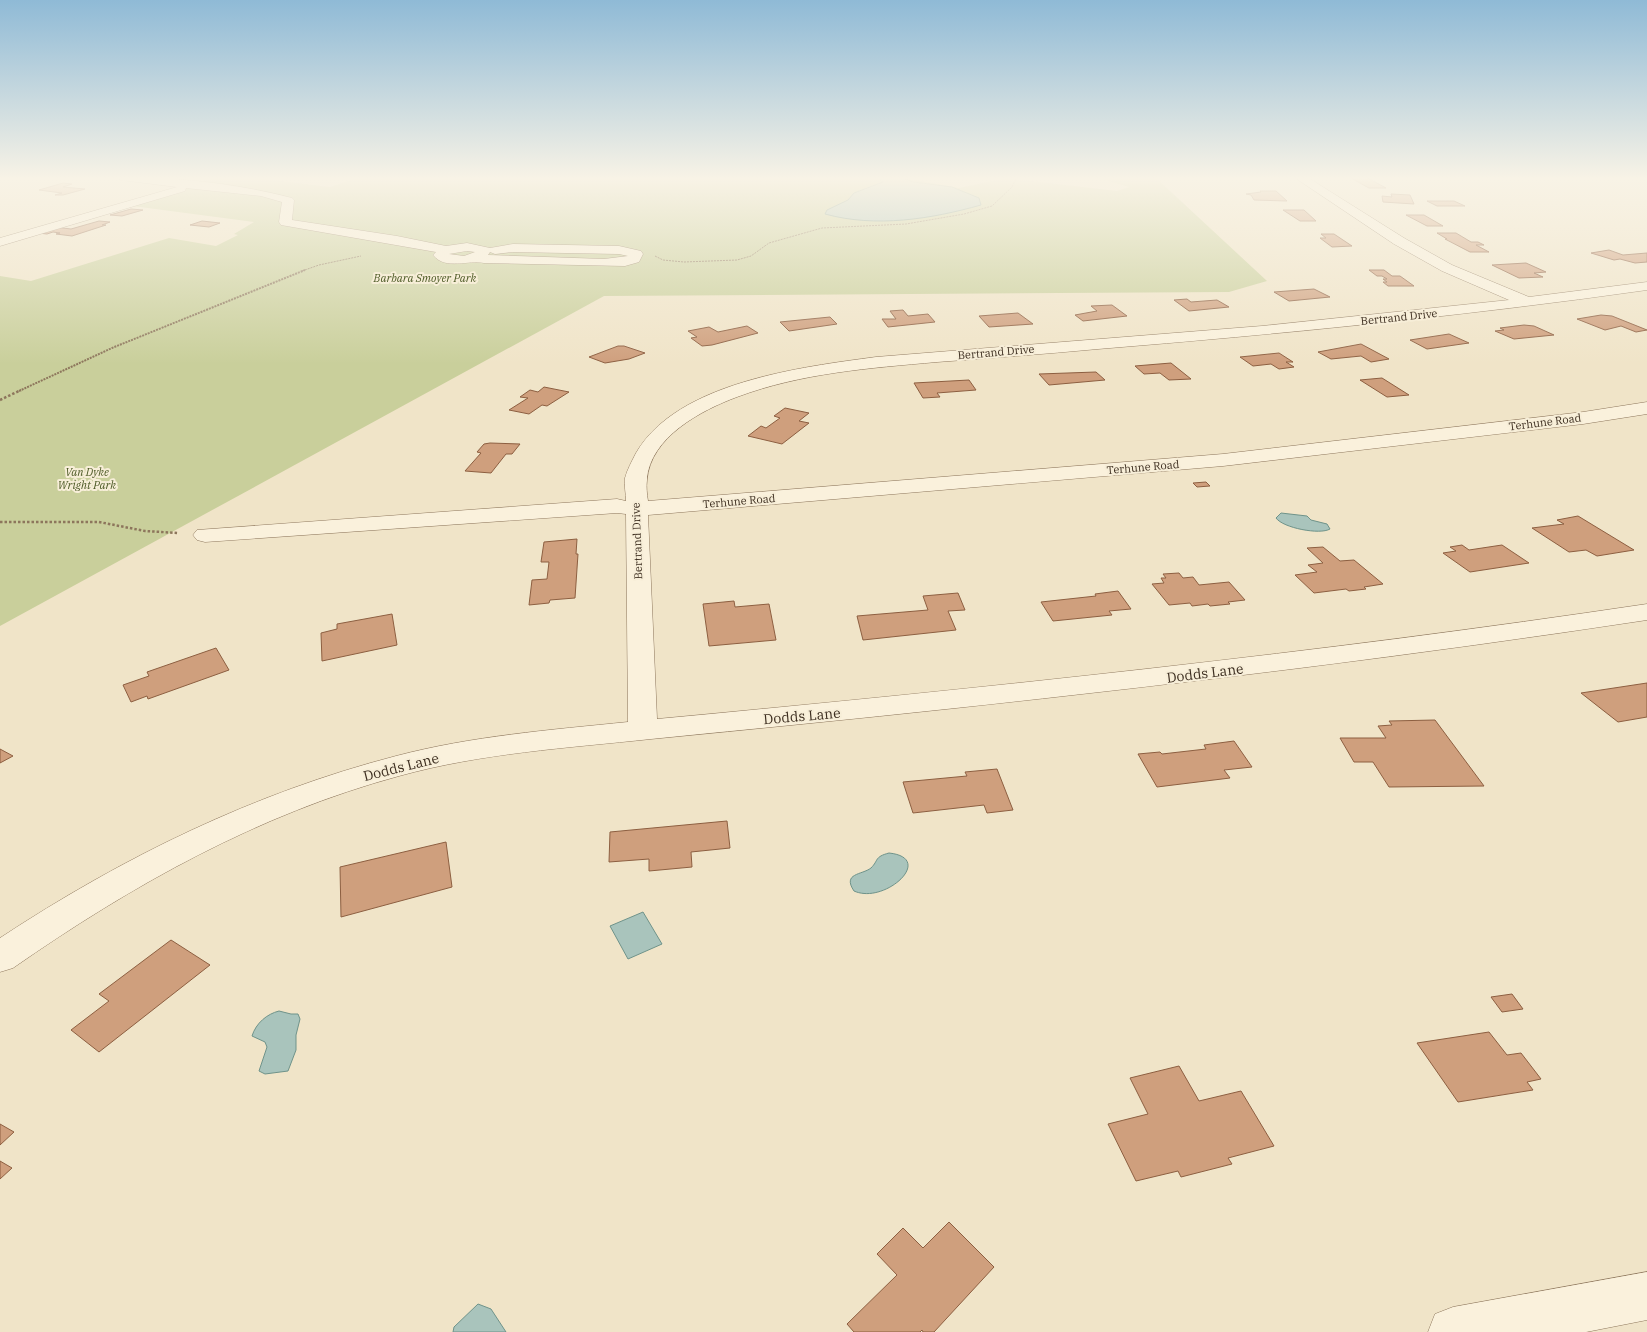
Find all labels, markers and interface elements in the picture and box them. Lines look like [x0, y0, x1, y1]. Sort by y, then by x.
park label: Barbara Smoyer Park [373, 271, 477, 285]
street label: Bertrand Drive [1360, 306, 1438, 328]
street label: Bertrand Drive [957, 342, 1035, 362]
street label: Terhune Road [1508, 411, 1582, 433]
street label: Terhune Road [1106, 457, 1180, 477]
park label: Van Dyke Wright Park [58, 465, 116, 492]
street label: Terhune Road [702, 491, 776, 511]
street label: Bertrand Drive [629, 502, 645, 580]
street label: Dodds Lane [1165, 659, 1245, 687]
street label: Dodds Lane [763, 704, 841, 728]
street label: Dodds Lane [361, 749, 441, 785]

